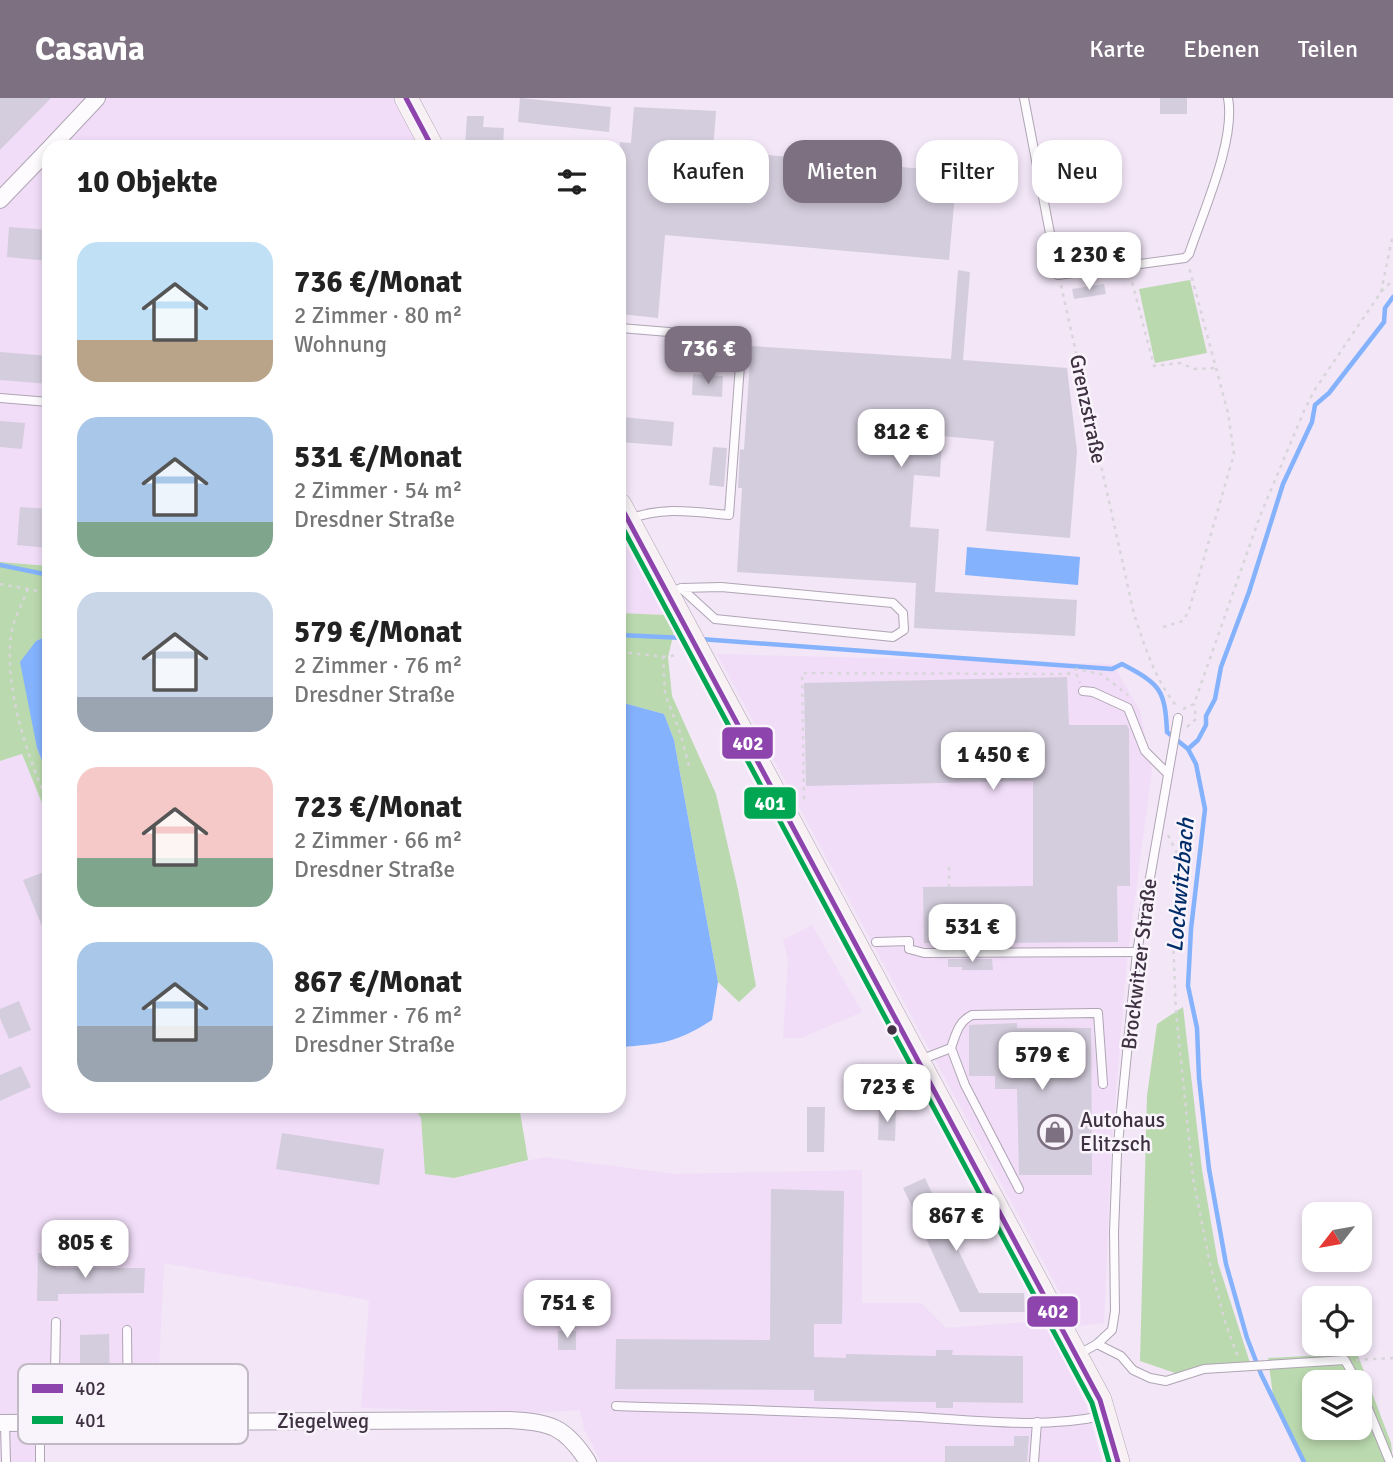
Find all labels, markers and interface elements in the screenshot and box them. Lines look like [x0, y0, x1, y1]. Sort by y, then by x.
text: Casavia [35, 29, 145, 70]
text: Karte [1089, 34, 1145, 64]
text: Ebenen [1183, 34, 1260, 64]
text: Teilen [1298, 34, 1358, 64]
chip: Kaufen [648, 140, 769, 203]
chip: Mieten [783, 140, 902, 203]
chip: Filter [916, 140, 1018, 203]
chip: Neu [1032, 140, 1122, 203]
icon: filters [553, 163, 591, 201]
text: 10 Objekte [77, 164, 218, 201]
pin: 1 230 € [1024, 232, 1154, 292]
text: 1 230 € [1053, 240, 1125, 269]
text: 736 €/Monat [294, 264, 462, 301]
icon: home [133, 270, 217, 354]
text: 2 Zimmer · 80 m² [294, 301, 462, 330]
pin: 736 € [659, 327, 757, 386]
text: Wohnung [294, 330, 387, 359]
text: 736 € [681, 334, 735, 363]
street label: Grenzstraße [1064, 352, 1112, 466]
pin: 812 € [852, 410, 950, 469]
text: 812 € [874, 417, 928, 446]
text: 531 €/Monat [294, 439, 462, 476]
icon: home [133, 445, 217, 529]
text: 2 Zimmer · 54 m² [294, 476, 462, 505]
text: Dresdner Straße [294, 505, 455, 534]
text: 579 €/Monat [294, 614, 462, 651]
icon: home [133, 620, 217, 704]
text: 2 Zimmer · 76 m² [294, 651, 462, 680]
text: Dresdner Straße [294, 680, 455, 709]
line badge: 402 [721, 726, 774, 760]
text: 402 [733, 732, 763, 756]
pin: 1 450 € [928, 732, 1058, 792]
text: 1 450 € [957, 740, 1029, 769]
line badge: 401 [743, 786, 797, 820]
text: 723 €/Monat [294, 789, 462, 826]
text: 401 [755, 792, 785, 816]
icon: home [133, 795, 217, 879]
water label: Lockwitzbach [1160, 815, 1201, 953]
text: 2 Zimmer · 66 m² [294, 826, 462, 855]
text: Dresdner Straße [294, 855, 455, 884]
street label: Brockwitzer Straße [1116, 877, 1162, 1051]
pin: 531 € [923, 904, 1021, 964]
text: 531 € [945, 912, 999, 941]
text: 867 €/Monat [294, 964, 462, 1001]
icon: home [133, 970, 217, 1054]
text: 2 Zimmer · 76 m² [294, 1001, 462, 1030]
unlabelled marker [885, 1023, 899, 1037]
text: Dresdner Straße [294, 1030, 455, 1059]
pin: 579 € [993, 1032, 1091, 1092]
text: 579 € [1015, 1040, 1069, 1069]
pin: 723 € [838, 1065, 936, 1124]
text: 723 € [860, 1072, 914, 1101]
place label: Autohaus Elitzsch [1080, 1107, 1165, 1157]
shop icon: Autohaus Elitzsch [1036, 1113, 1074, 1151]
pin: 867 € [907, 1194, 1005, 1253]
text: 867 € [929, 1201, 983, 1230]
north arrow [1302, 1202, 1372, 1272]
map controls [1302, 1202, 1372, 1440]
pin: 805 € [36, 1220, 134, 1280]
text: 805 € [58, 1228, 112, 1257]
pin: 751 € [518, 1280, 616, 1340]
button: locate [1302, 1286, 1372, 1356]
text: 751 € [540, 1288, 594, 1317]
line badge: 402 [1026, 1295, 1079, 1328]
text: 402 [1038, 1300, 1068, 1324]
legend [18, 1364, 248, 1444]
button: layers [1302, 1370, 1372, 1440]
text: 402 [75, 1377, 106, 1401]
street label: Ziegelweg [277, 1408, 369, 1434]
text: 401 [75, 1409, 106, 1433]

